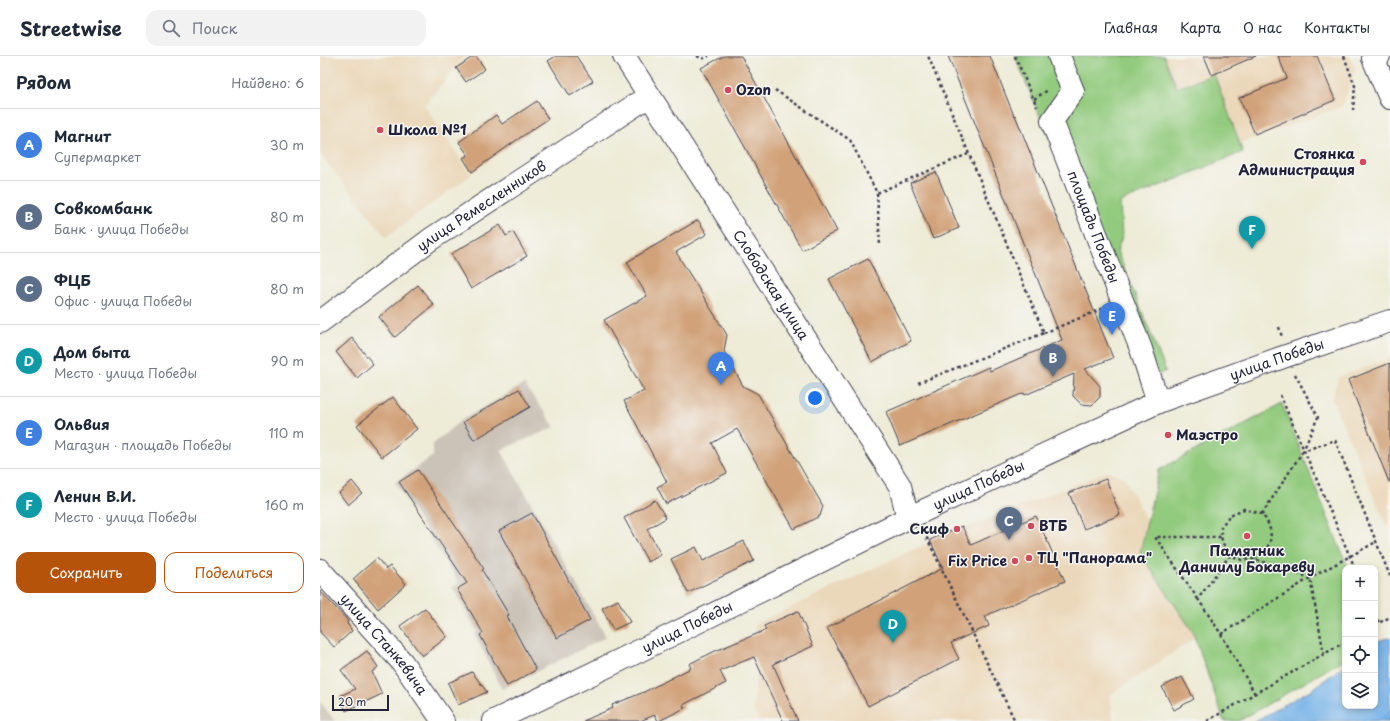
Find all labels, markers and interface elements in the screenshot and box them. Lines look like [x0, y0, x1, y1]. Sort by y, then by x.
search box [146, 10, 426, 46]
text: Streetwise [20, 14, 122, 42]
text: Поиск [192, 16, 237, 39]
icon: search [160, 17, 182, 39]
text: Главная [1104, 17, 1158, 38]
text: Карта [1180, 17, 1221, 38]
text: О нас [1243, 17, 1282, 38]
text: Контакты [1304, 17, 1370, 38]
text: Рядом [16, 69, 71, 95]
text: Найдено: 6 [231, 73, 304, 92]
place label: Ozon [736, 79, 771, 100]
marker: Ozon [723, 85, 733, 95]
place label: Школа №1 [388, 119, 467, 140]
text: Магнит [54, 124, 111, 147]
marker: Школа №1 [375, 125, 385, 135]
text: A [24, 135, 34, 154]
text: 30 m [270, 135, 304, 154]
place label: Стоянка Администрация [1238, 143, 1356, 180]
text: Супермаркет [54, 147, 141, 166]
street label: улица Ремесленников [412, 155, 550, 256]
marker: Стоянка Администрация [1358, 157, 1368, 167]
street label: площадь Победы [1062, 168, 1125, 286]
text: Совкомбанк [54, 196, 152, 219]
text: B [25, 207, 33, 226]
text: 80 m [270, 207, 304, 226]
pin: F [1239, 216, 1265, 249]
text: Банк · улица Победы [54, 219, 189, 238]
street label: Слободская улица [728, 225, 815, 344]
text: ФЦБ [54, 268, 91, 291]
text: C [24, 279, 34, 298]
text: 80 m [270, 279, 304, 298]
text: Офис · улица Победы [54, 291, 192, 310]
pin: E [1099, 302, 1125, 335]
street label: улица Победы [1227, 333, 1327, 385]
text: Дом быта [54, 340, 130, 363]
pin: B [1040, 344, 1066, 377]
text: D [24, 351, 34, 370]
text: 90 m [271, 351, 304, 370]
pin: A [708, 352, 734, 385]
text: Место · улица Победы [54, 363, 197, 382]
your location [805, 388, 825, 408]
text: Ольвия [54, 412, 110, 435]
text: E [25, 423, 33, 442]
text: 110 m [269, 423, 304, 442]
place label: Маэстро [1176, 424, 1238, 445]
marker: Маэстро [1163, 430, 1173, 440]
text: Магазин · площадь Победы [54, 435, 232, 454]
street label: улица Победы [929, 454, 1028, 515]
text: Ленин В.И. [54, 484, 136, 507]
text: F [25, 495, 33, 514]
text: 160 m [265, 495, 304, 514]
text: Место · улица Победы [54, 507, 197, 526]
pin: C [996, 507, 1022, 540]
place label: ВТБ [1039, 515, 1068, 536]
place label: Скиф [909, 518, 950, 539]
marker: ВТБ [1026, 521, 1036, 531]
marker: Скиф [952, 524, 962, 534]
marker: Памятник Даниилу Бокареву [1242, 531, 1252, 541]
place label: Памятник Даниилу Бокареву [1178, 540, 1315, 577]
place label: ТЦ "Панорама" [1037, 547, 1152, 568]
place label: Fix Price [948, 550, 1007, 571]
button: Сохранить [16, 552, 156, 593]
button: Поделиться [164, 552, 304, 593]
marker: ТЦ "Панорама" [1024, 553, 1034, 563]
marker: Fix Price [1010, 556, 1020, 566]
map controls [1342, 565, 1378, 709]
button: + [1342, 565, 1378, 601]
street label: улица Станкевича [335, 588, 433, 699]
street label: улица Победы [638, 595, 736, 658]
button: − [1342, 601, 1378, 637]
pin: D [880, 610, 906, 643]
button: locate [1342, 637, 1378, 673]
button: layers [1342, 673, 1378, 709]
scale bar [332, 693, 389, 712]
text: 20 m [338, 693, 366, 710]

